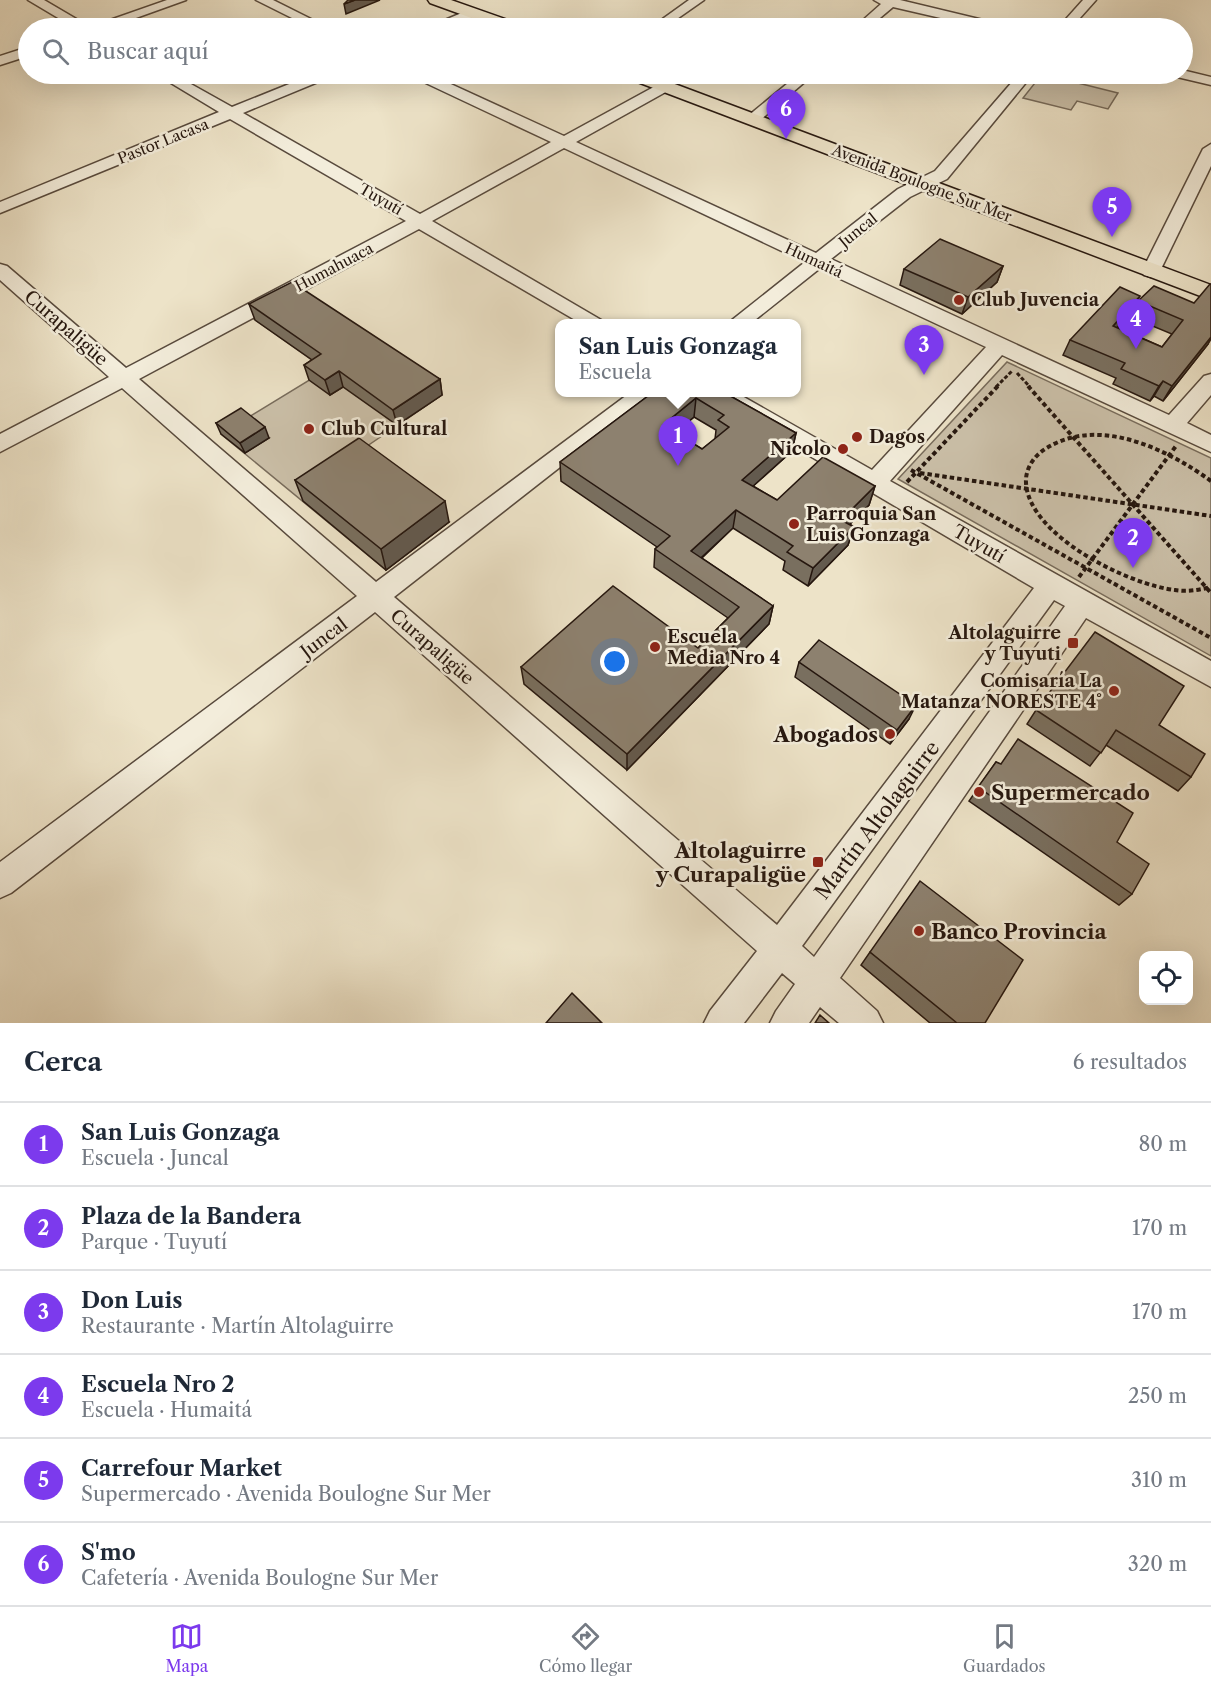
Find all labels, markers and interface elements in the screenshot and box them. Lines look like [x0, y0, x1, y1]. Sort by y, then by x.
search box [18, 18, 1193, 84]
icon: search [39, 35, 72, 68]
text: Buscar aquí [87, 38, 209, 65]
pin: 6 [766, 90, 806, 139]
street label: Pastor Lacasa [115, 114, 211, 168]
street label: Avenida Boulogne Sur Mer [828, 140, 1015, 226]
street label: Tuyutí [356, 179, 407, 219]
pin: 5 [1092, 188, 1132, 237]
street label: Juncal [833, 208, 882, 253]
street label: Humahuaca [292, 238, 377, 296]
street label: Humaitá [782, 238, 846, 282]
street label: Curapaligüe [20, 286, 112, 370]
place label: Club Juvencia [971, 289, 1100, 311]
marker: Club Juvencia [952, 293, 966, 307]
pin: 4 [1116, 300, 1156, 349]
popup [555, 319, 801, 397]
pin: 3 [904, 326, 944, 375]
text: San Luis Gonzaga [579, 333, 777, 360]
text: Escuela [579, 360, 652, 384]
pin: 1 [658, 416, 698, 466]
place label: Club Cultural [321, 418, 447, 440]
marker: Club Cultural [302, 422, 316, 436]
place label: Dagos [869, 426, 925, 448]
marker: Dagos [850, 430, 864, 444]
place label: Nicolo [770, 438, 831, 460]
marker: Nicolo [836, 442, 850, 456]
place label: Parroquia San Luis Gonzaga [806, 503, 937, 546]
marker: Parroquia San Luis Gonzaga [787, 517, 801, 531]
pin: 2 [1114, 518, 1152, 568]
street label: Tuyutí [949, 520, 1010, 568]
street label: Curapaligüe [386, 605, 478, 689]
street label: Juncal [294, 613, 352, 664]
place label: Altolaguirre y Tuyuti [947, 622, 1062, 665]
place label: Escuela Media Nro 4 [667, 626, 780, 669]
marker: Altolaguirre y Tuyuti [1066, 636, 1080, 650]
marker: Escuela Media Nro 4 [648, 640, 662, 654]
your location [600, 647, 629, 676]
place label: Comisaría La Matanza NORESTE 4° [901, 670, 1103, 713]
marker: Comisaría La Matanza NORESTE 4° [1107, 684, 1121, 698]
place label: Abogados [772, 722, 878, 747]
marker: Abogados [883, 727, 897, 741]
street label: Martín Altolaguirre [809, 736, 945, 904]
place label: Supermercado [991, 780, 1150, 805]
marker: Supermercado [972, 785, 986, 799]
place label: Altolaguirre y Curapaligüe [655, 838, 806, 887]
marker: Altolaguirre y Curapaligüe [811, 855, 825, 869]
place label: Banco Provincia [931, 919, 1107, 944]
marker: Banco Provincia [912, 924, 926, 938]
map controls [1139, 951, 1193, 1005]
button: locate [1139, 951, 1193, 1005]
text: Cerca [24, 1046, 102, 1078]
text: 6 resultados [1073, 1050, 1187, 1074]
text: San Luis Gonzaga [81, 1119, 280, 1146]
text: 1 [39, 1132, 48, 1156]
text: 80 m [1139, 1132, 1187, 1156]
text: Escuela · Juncal [81, 1146, 229, 1170]
text: Plaza de la Bandera [81, 1203, 301, 1230]
text: 2 [38, 1216, 49, 1240]
text: 170 m [1132, 1216, 1187, 1240]
text: Parque · Tuyutí [81, 1230, 227, 1254]
text: Don Luis [81, 1287, 183, 1314]
text: 3 [38, 1300, 49, 1324]
text: 170 m [1132, 1300, 1187, 1324]
text: Restaurante · Martín Altolaguirre [81, 1314, 394, 1338]
text: Escuela Nro 2 [81, 1371, 234, 1398]
text: 4 [38, 1384, 49, 1408]
text: 250 m [1128, 1384, 1187, 1408]
text: Escuela · Humaitá [81, 1398, 252, 1422]
text: Carrefour Market [81, 1455, 282, 1482]
text: 5 [38, 1468, 49, 1492]
text: 310 m [1131, 1468, 1187, 1492]
text: Supermercado · Avenida Boulogne Sur Mer [81, 1482, 491, 1506]
text: S'mo [81, 1539, 136, 1566]
text: 6 [38, 1552, 49, 1576]
text: 320 m [1128, 1552, 1187, 1576]
text: Cafetería · Avenida Boulogne Sur Mer [81, 1566, 438, 1590]
tab: Mapa [165, 1620, 208, 1676]
tab: Cómo llegar [539, 1620, 632, 1676]
tab: Guardados [963, 1620, 1046, 1676]

